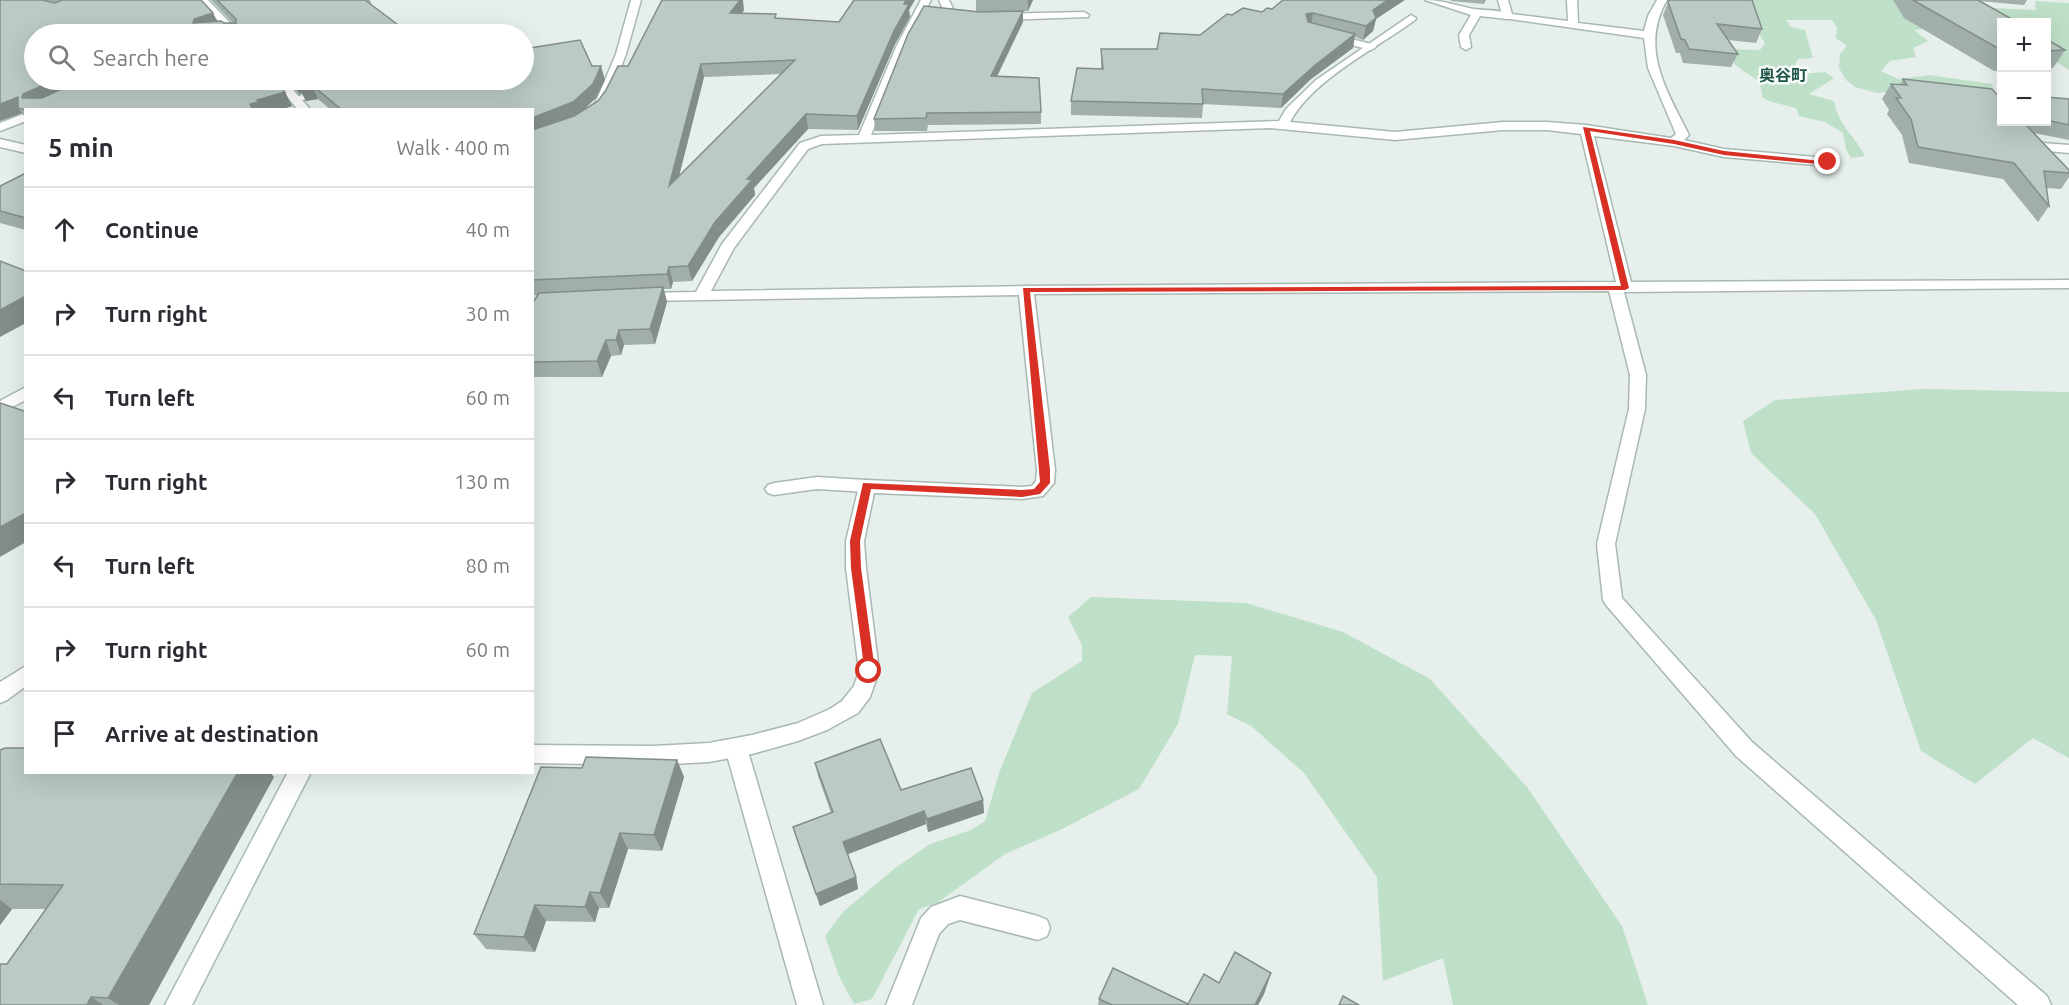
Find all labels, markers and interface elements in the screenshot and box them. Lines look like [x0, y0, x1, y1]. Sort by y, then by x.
map controls [1997, 18, 2051, 126]
button: + [1997, 18, 2051, 72]
search box [24, 24, 534, 90]
icon: search [45, 41, 78, 74]
text: Search here [93, 45, 209, 70]
district label: 奥谷町 [1759, 66, 1807, 84]
button: − [1997, 72, 2051, 126]
text: 5 min [48, 133, 114, 162]
text: Walk · 400 m [397, 136, 510, 159]
route end [1814, 148, 1840, 174]
icon: ahead [48, 213, 81, 246]
text: Continue [105, 217, 199, 242]
text: 40 m [466, 218, 510, 241]
icon: right [48, 297, 81, 330]
text: Turn right [105, 301, 207, 326]
text: 30 m [466, 302, 510, 325]
icon: left [48, 381, 81, 414]
text: Turn left [105, 385, 195, 410]
text: 60 m [466, 386, 510, 409]
icon: right [48, 465, 81, 498]
text: Turn right [105, 469, 207, 494]
text: 130 m [454, 470, 510, 493]
icon: left [48, 549, 81, 582]
text: Turn left [105, 553, 195, 578]
text: 80 m [466, 554, 510, 577]
icon: right [48, 633, 81, 666]
text: Turn right [105, 637, 207, 662]
text: 60 m [466, 638, 510, 661]
route start [855, 657, 881, 683]
icon: arrive [48, 717, 81, 750]
text: Arrive at destination [105, 721, 319, 746]

